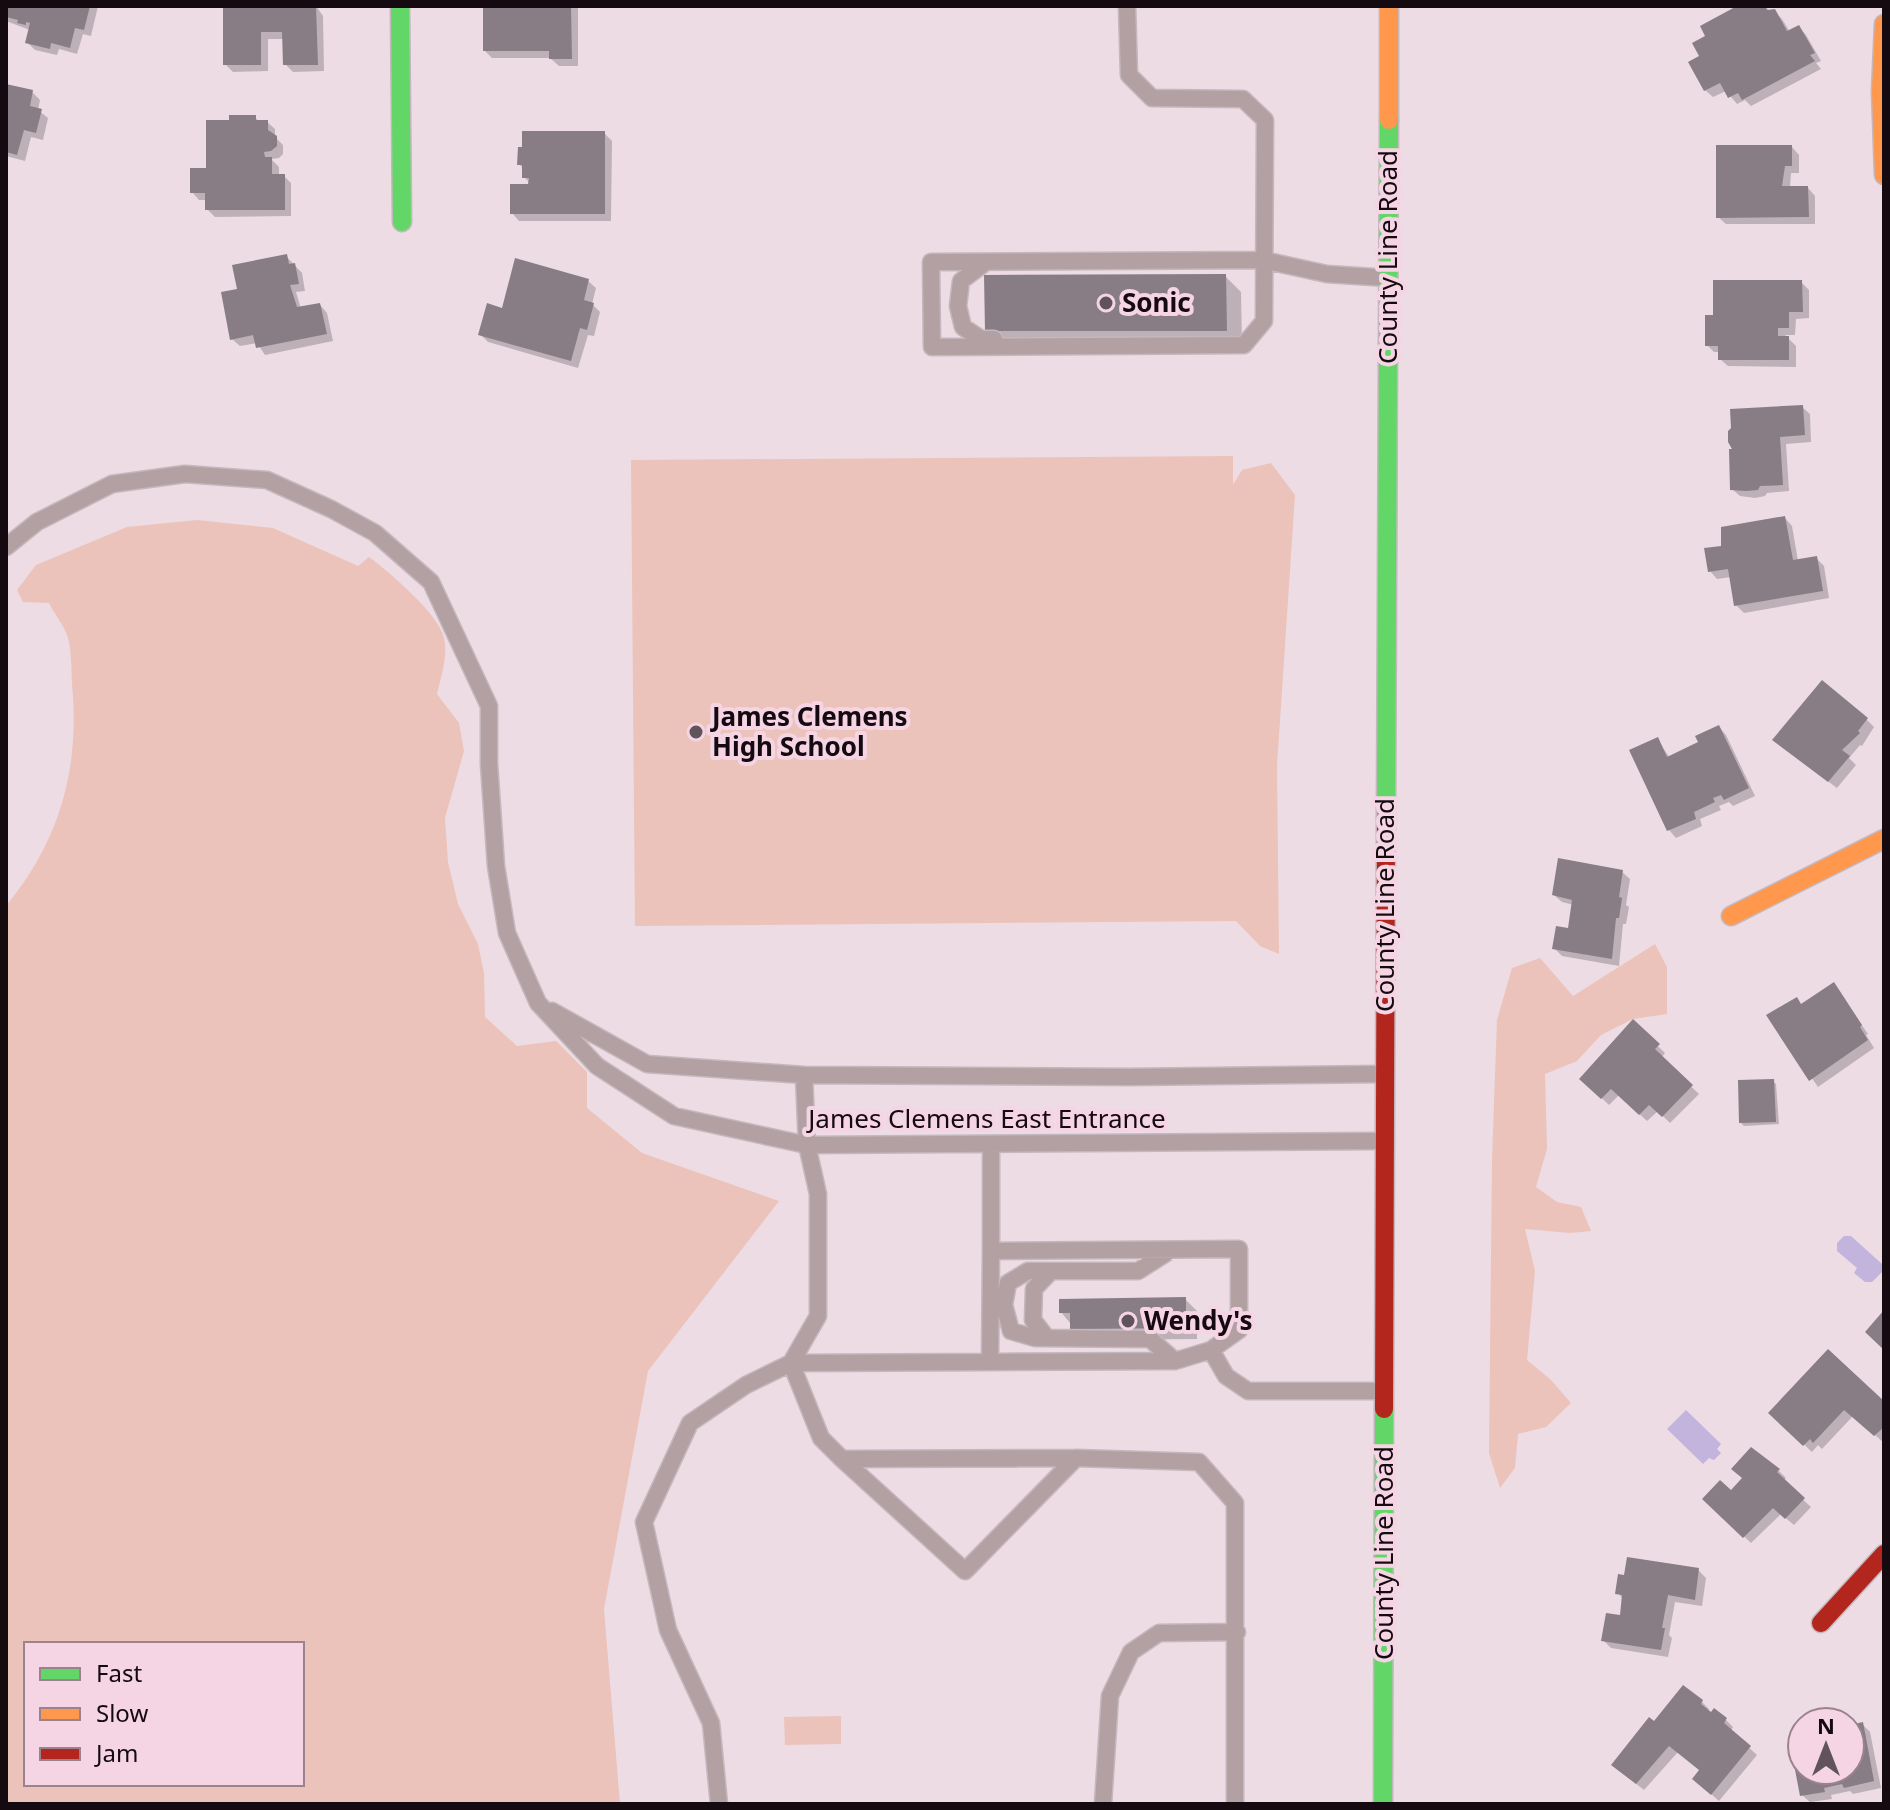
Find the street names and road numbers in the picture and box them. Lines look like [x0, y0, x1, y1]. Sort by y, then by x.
street label: County Line Road [1369, 150, 1405, 364]
street label: County Line Road [1366, 798, 1402, 1012]
street label: James Clemens East Entrance [805, 1100, 1166, 1136]
street label: County Line Road [1365, 1446, 1401, 1660]

